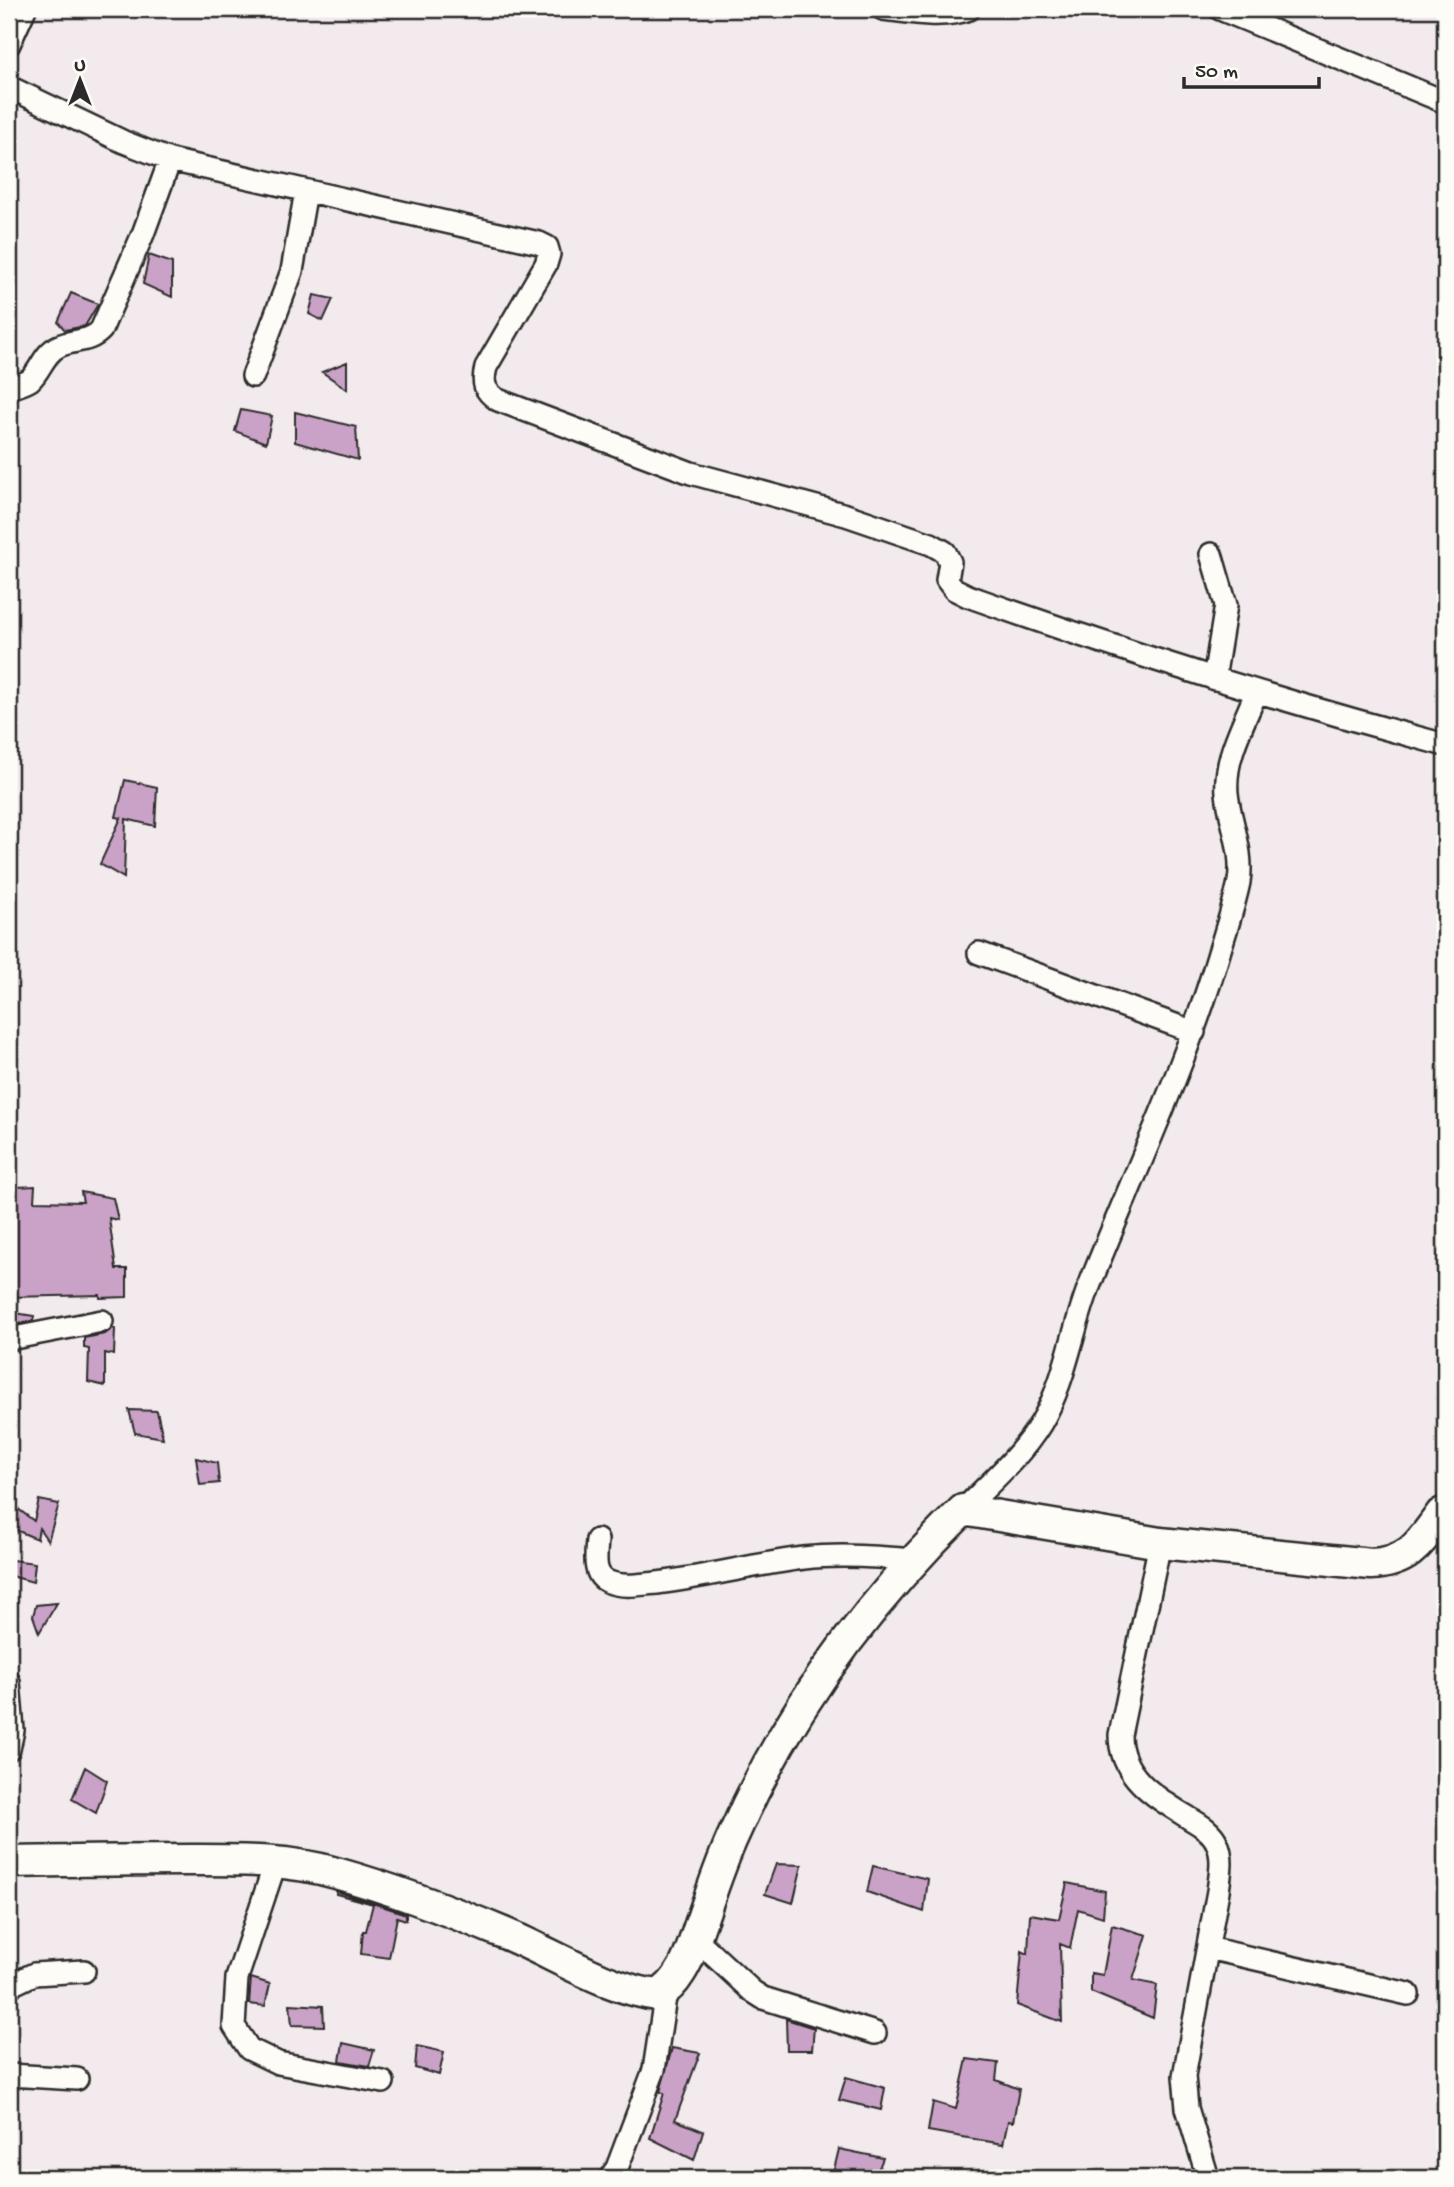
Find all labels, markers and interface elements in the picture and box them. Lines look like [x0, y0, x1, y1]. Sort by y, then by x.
north arrow [46, 46, 116, 116]
scale bar [1184, 46, 1319, 90]
text: U [75, 55, 86, 78]
text: 50 m [1195, 61, 1238, 86]

